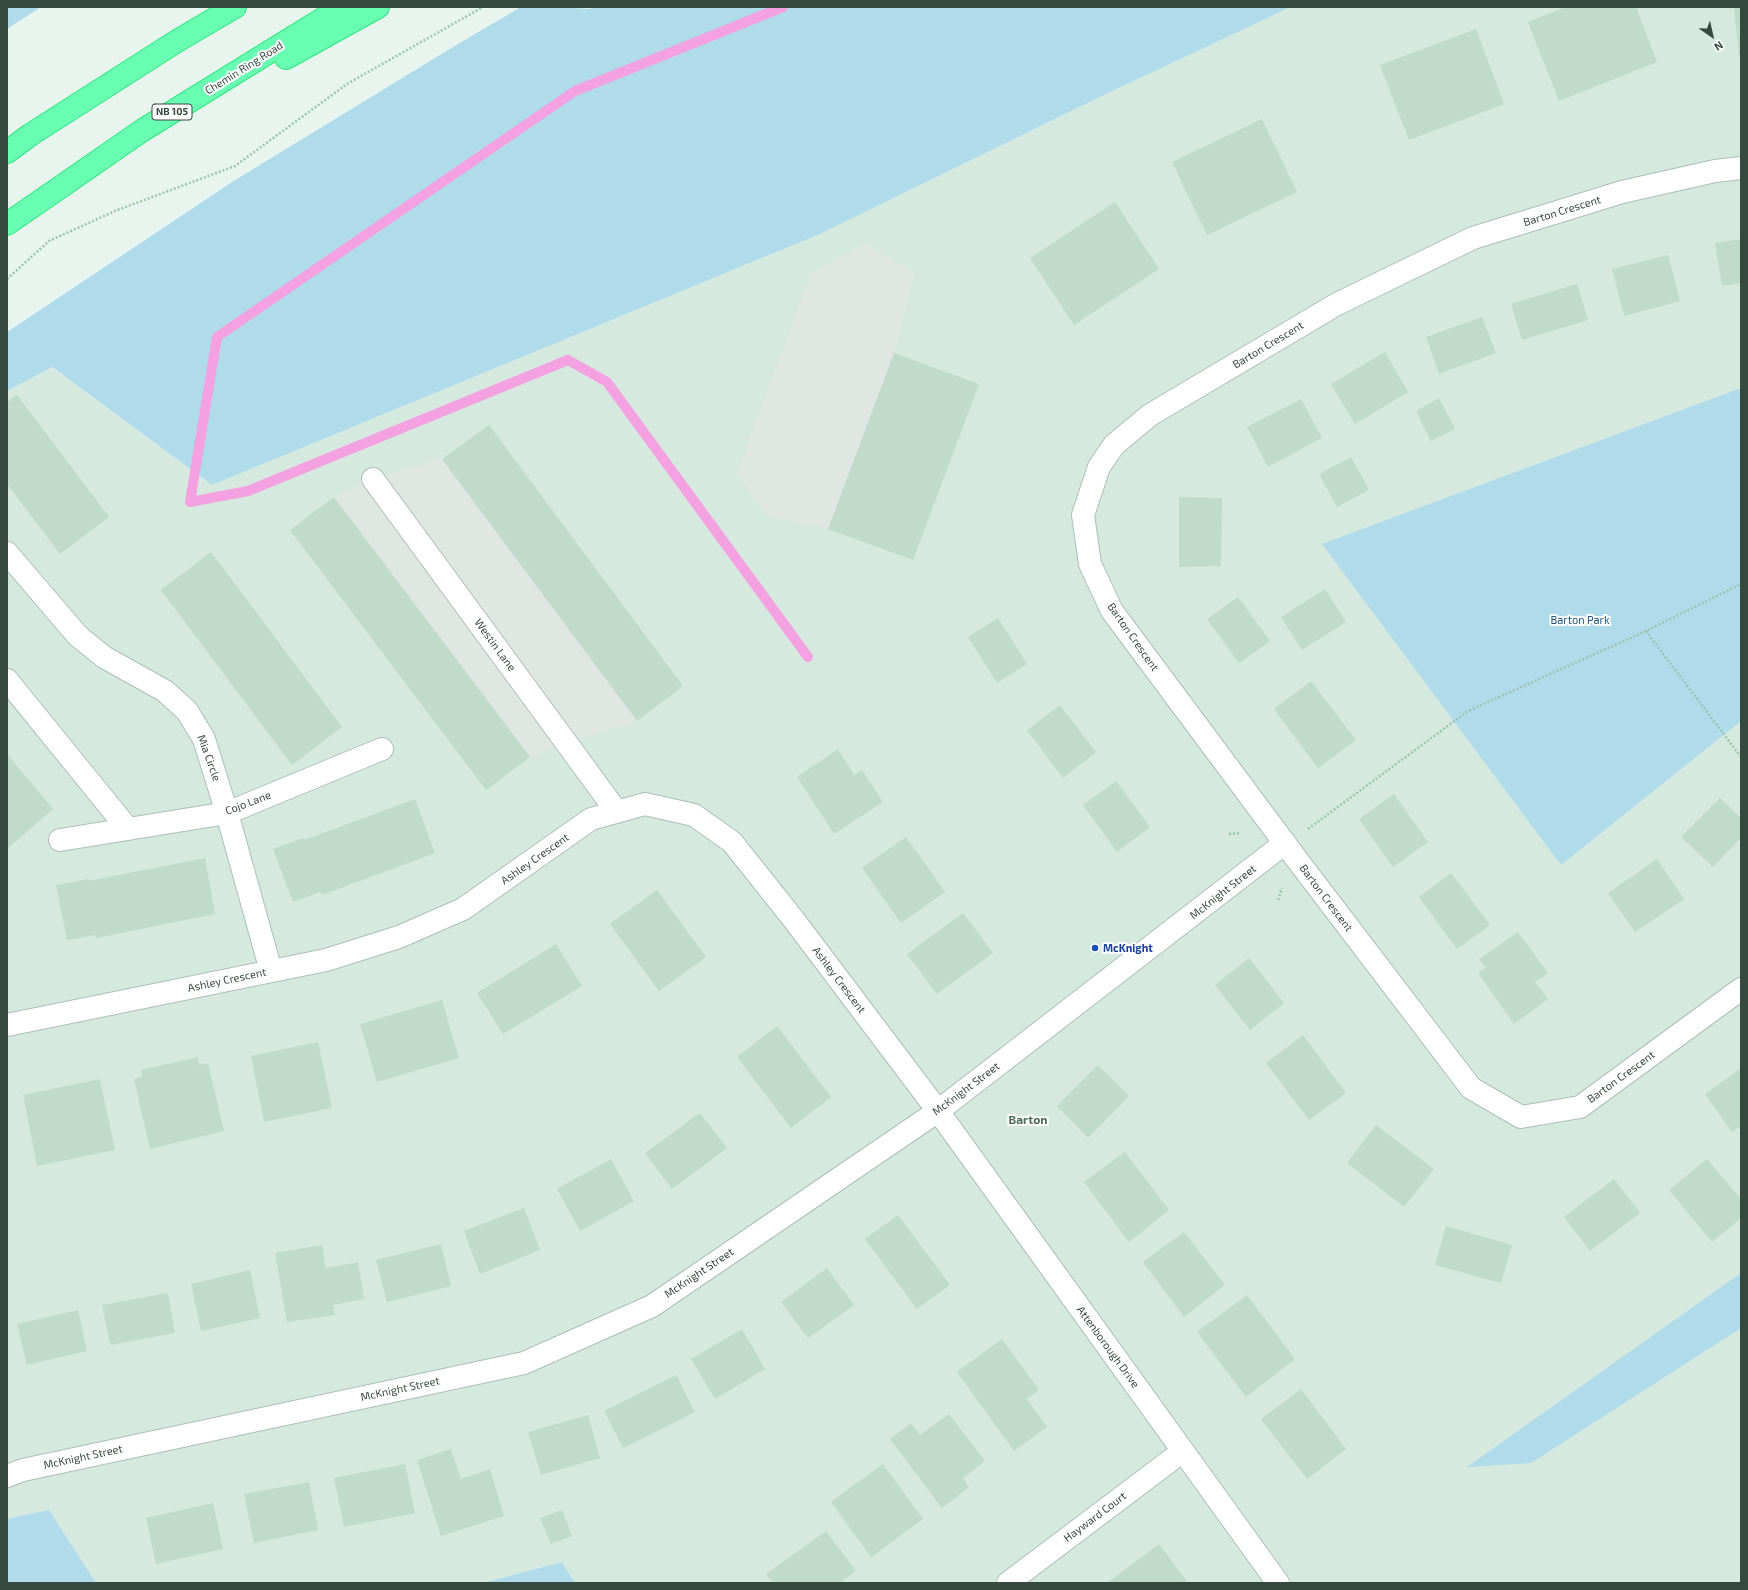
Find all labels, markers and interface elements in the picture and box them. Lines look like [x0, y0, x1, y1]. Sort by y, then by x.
north arrow [1692, 16, 1732, 56]
street label: Chemin Ring Road [203, 39, 285, 97]
text: N [1712, 39, 1726, 54]
road number: NB 105 [152, 104, 192, 120]
street label: Barton Crescent [1522, 193, 1602, 229]
street label: Barton Crescent [1230, 319, 1306, 371]
street label: Barton Crescent [1105, 600, 1161, 674]
park label: Barton Park [1550, 613, 1610, 627]
street label: Westin Lane [472, 616, 518, 674]
street label: Mia Circle [194, 733, 224, 783]
street label: Cojo Lane [223, 788, 273, 818]
street label: Ashley Crescent [498, 831, 572, 887]
street label: McKnight Street [1187, 862, 1259, 922]
street label: Barton Crescent [1297, 862, 1355, 934]
place label: McKnight [1103, 941, 1153, 955]
marker: McKnight [1090, 943, 1100, 953]
street label: Ashley Crescent [810, 944, 868, 1016]
street label: Ashley Crescent [186, 965, 268, 995]
street label: Barton Crescent [1585, 1048, 1657, 1106]
street label: McKnight Street [930, 1060, 1002, 1118]
district label: Barton [1009, 1113, 1047, 1127]
street label: McKnight Street [662, 1245, 736, 1301]
street label: Attenborough Drive [1074, 1304, 1142, 1390]
street label: McKnight Street [359, 1374, 441, 1404]
street label: McKnight Street [42, 1442, 124, 1472]
street label: Hayward Court [1061, 1489, 1129, 1545]

